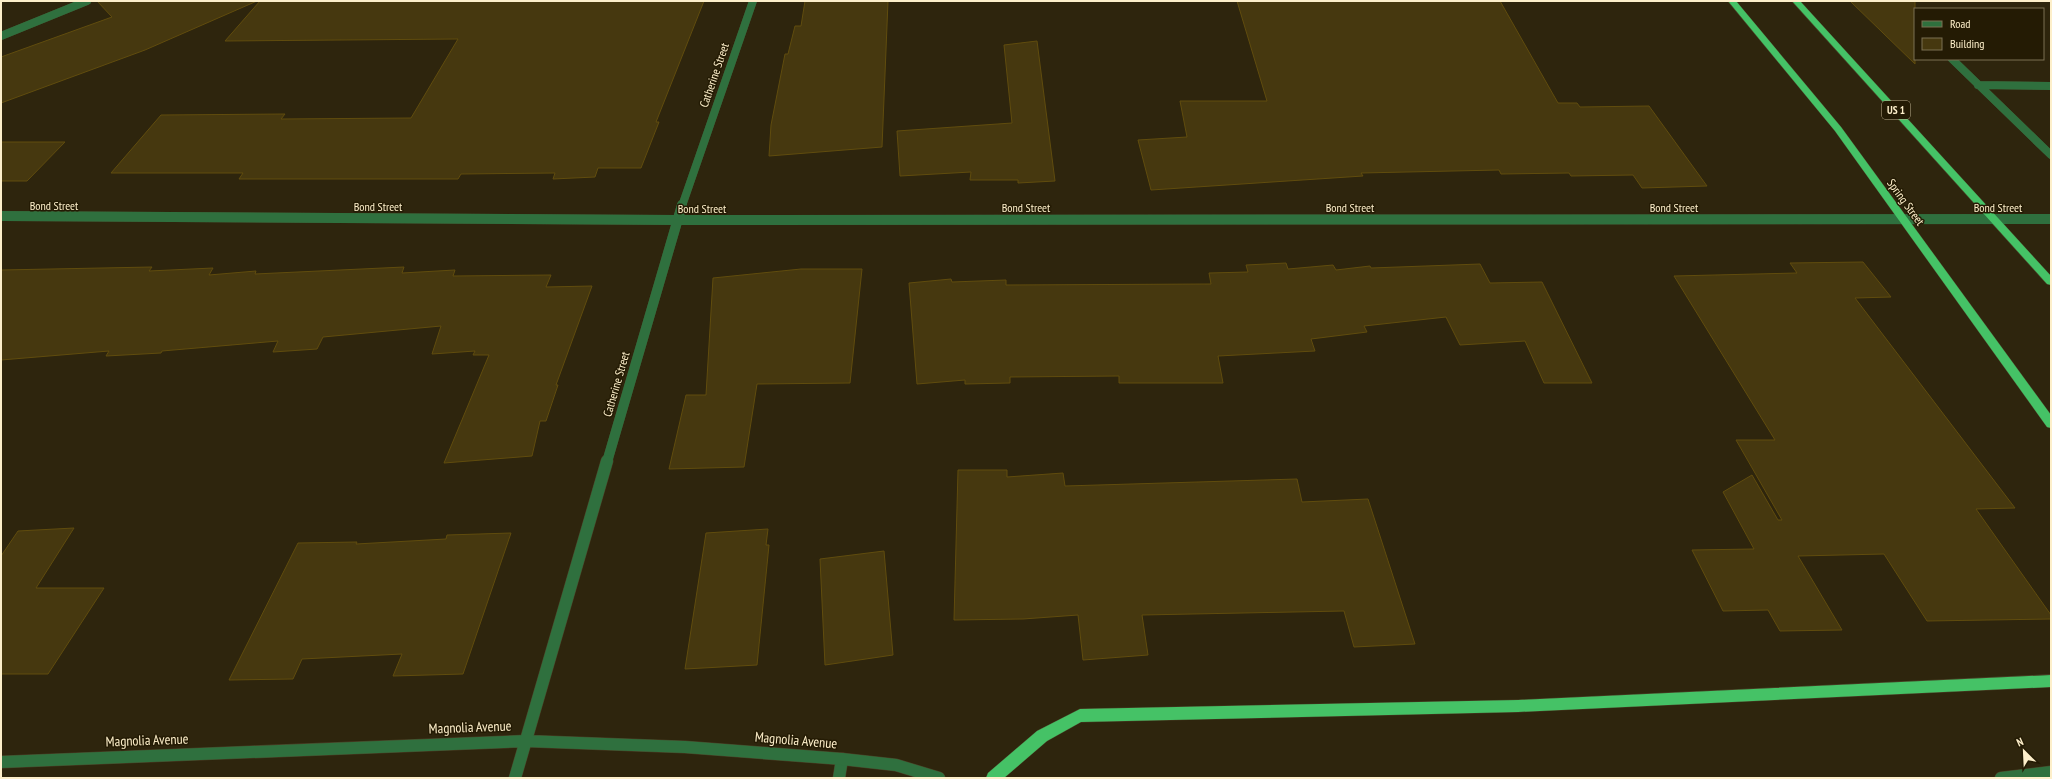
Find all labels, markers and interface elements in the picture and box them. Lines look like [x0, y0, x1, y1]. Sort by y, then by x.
legend [1914, 8, 2044, 60]
text: Road [1950, 16, 1970, 31]
text: Building [1950, 36, 1985, 51]
street label: Catherine Street [696, 40, 732, 109]
road number: US 1 [1882, 101, 1910, 119]
street label: Spring Street [1884, 176, 1928, 229]
street label: Bond Street [30, 198, 79, 213]
street label: Bond Street [354, 199, 403, 214]
street label: Bond Street [1002, 200, 1051, 215]
street label: Bond Street [1326, 200, 1375, 215]
street label: Bond Street [1650, 200, 1699, 215]
street label: Bond Street [1974, 200, 2023, 215]
street label: Bond Street [678, 201, 727, 216]
street label: Catherine Street [600, 349, 633, 418]
street label: Magnolia Avenue [428, 717, 512, 737]
street label: Magnolia Avenue [754, 727, 838, 753]
street label: Magnolia Avenue [105, 730, 189, 750]
north arrow [2004, 731, 2044, 771]
text: N [2014, 734, 2026, 749]

